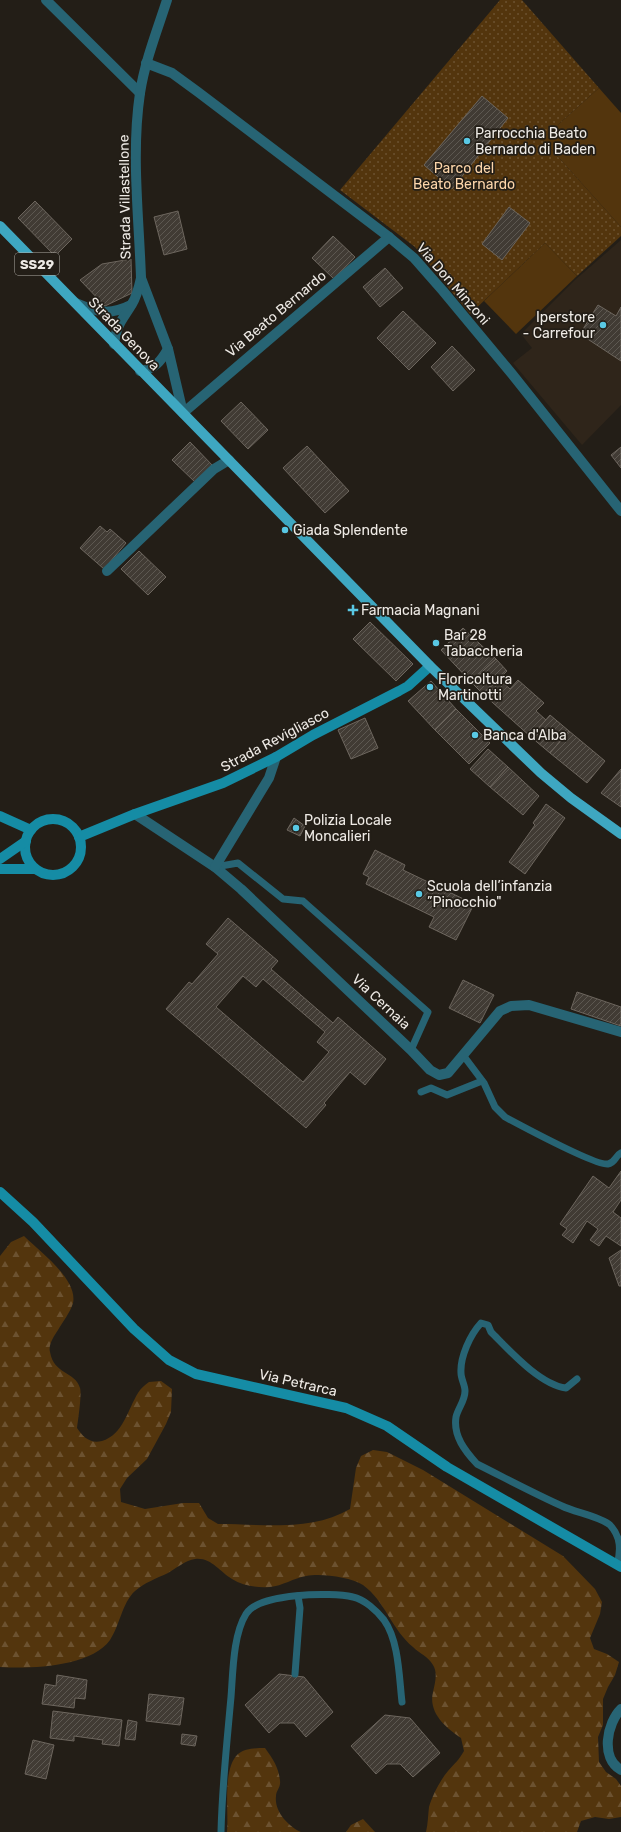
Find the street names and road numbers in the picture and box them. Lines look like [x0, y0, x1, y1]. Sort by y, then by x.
street label: Strada Villastellone [115, 134, 135, 260]
street label: Via Don Minzoni [413, 239, 493, 329]
road number: SS29 [15, 253, 59, 275]
street label: Via Beato Bernardo [222, 267, 330, 361]
street label: Strada Genova [85, 294, 163, 374]
street label: Strada Revigliasco [218, 704, 332, 776]
street label: Via Cernaia [348, 971, 414, 1033]
street label: Via Petrarca [257, 1366, 339, 1400]

